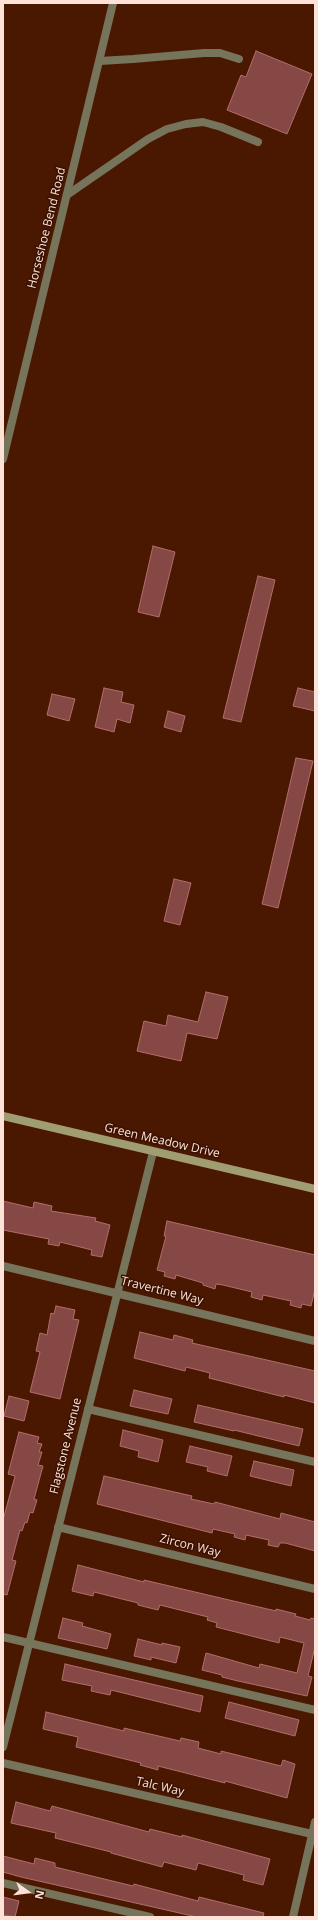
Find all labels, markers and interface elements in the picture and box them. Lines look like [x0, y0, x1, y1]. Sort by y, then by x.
street label: Horseshoe Bend Road [25, 166, 69, 290]
street label: Green Meadow Drive [103, 1121, 221, 1161]
street label: Travertine Way [119, 1274, 205, 1308]
street label: Flagstone Avenue [47, 1396, 85, 1496]
street label: Zircon Way [158, 1532, 222, 1560]
street label: Talc Way [135, 1774, 185, 1800]
north arrow [8, 1872, 48, 1912]
text: N [32, 1889, 48, 1901]

